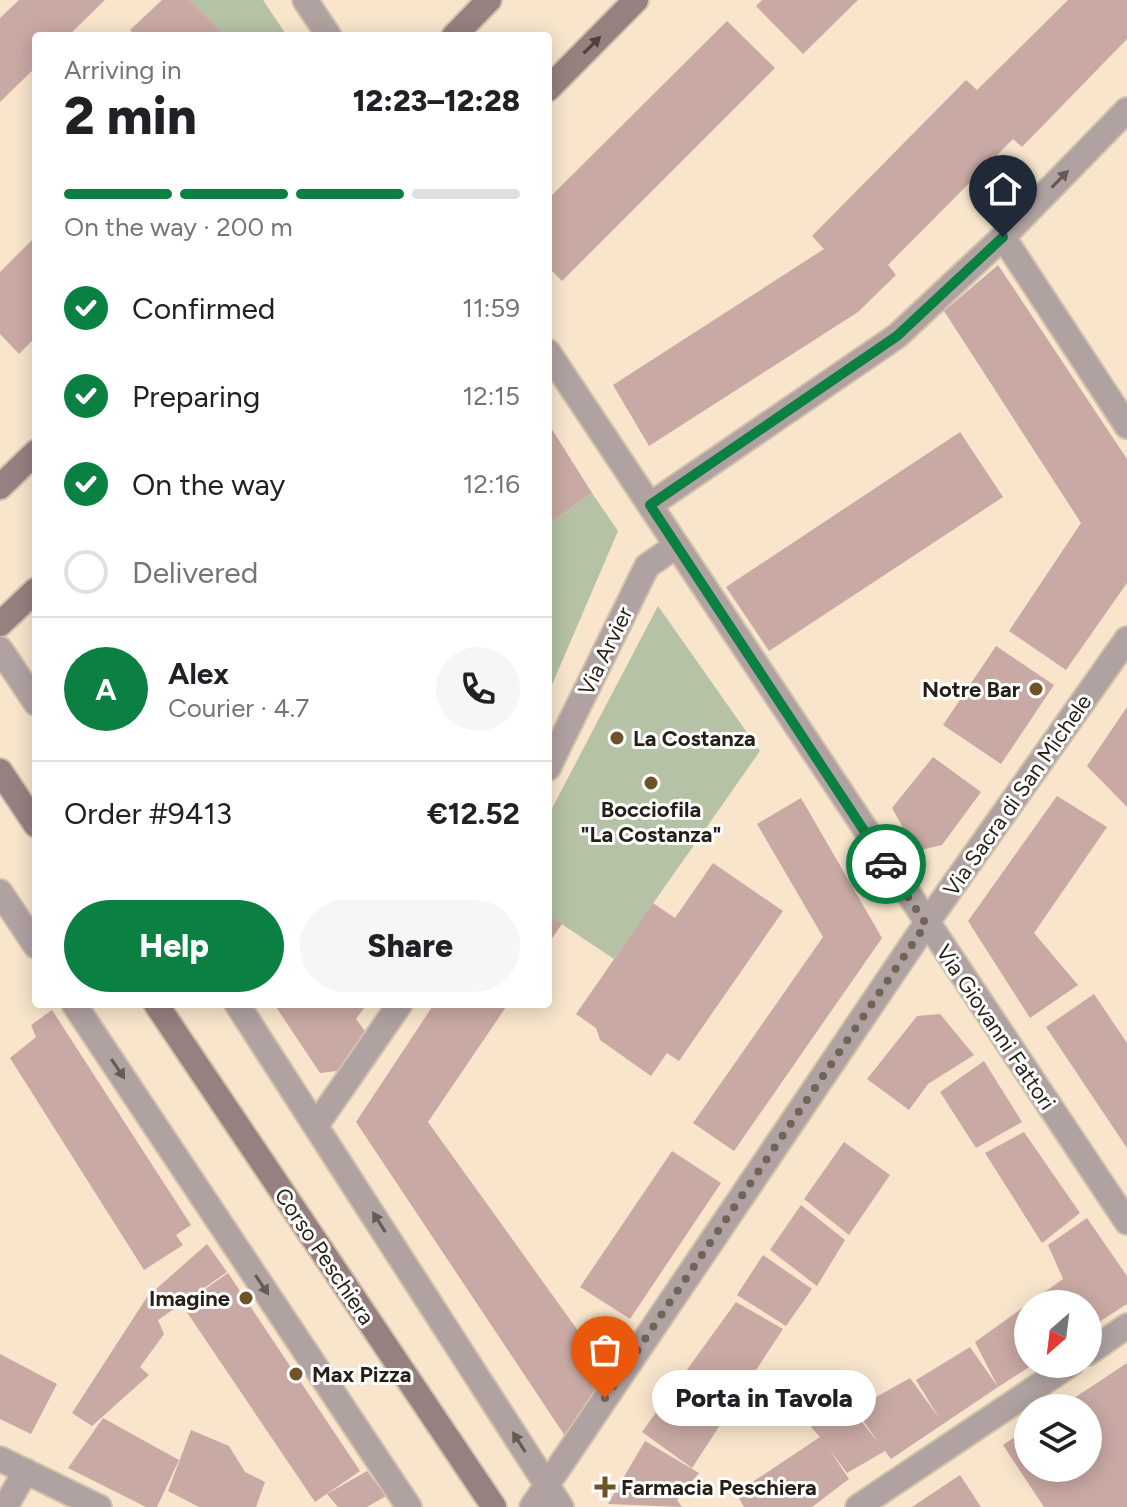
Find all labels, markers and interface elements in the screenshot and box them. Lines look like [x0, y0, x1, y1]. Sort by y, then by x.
one-way arrow [582, 36, 601, 55]
text: Arriving in [64, 54, 182, 86]
text: 12:23–12:28 [353, 82, 520, 119]
text: 2 min [64, 85, 197, 147]
pin [969, 155, 1037, 237]
icon: home [981, 167, 1025, 211]
one-way arrow [1050, 170, 1069, 189]
text: On the way · 200 m [64, 211, 293, 243]
icon: check [64, 286, 108, 330]
text: Confirmed [132, 290, 275, 327]
text: 11:59 [462, 292, 520, 324]
icon: check [64, 374, 108, 418]
text: Preparing [132, 378, 260, 415]
text: 12:15 [462, 380, 520, 412]
icon: check [64, 462, 108, 506]
text: On the way [132, 466, 285, 503]
text: 12:16 [463, 468, 520, 500]
text: Delivered [132, 554, 258, 591]
street label: Via Arvier [572, 602, 639, 700]
button: phone [436, 647, 520, 731]
text: Alex [168, 655, 229, 692]
text: A [95, 671, 117, 708]
place label: Notre Bar [922, 676, 1021, 703]
marker: Notre Bar [1027, 680, 1045, 698]
street label: Via Sacra di San Michele [937, 689, 1097, 901]
text: Courier · 4.7 [168, 692, 309, 724]
place label: La Costanza [633, 725, 756, 752]
marker: La Costanza [608, 729, 626, 747]
marker: Bocciofila "La Costanza" [642, 774, 660, 792]
text: Order #9413 [64, 795, 232, 832]
text: €12.52 [427, 795, 520, 832]
place label: Bocciofila "La Costanza" [581, 796, 721, 848]
courier [846, 824, 926, 904]
icon: car [864, 842, 908, 886]
button: Help [64, 900, 284, 992]
button: Share [300, 900, 520, 992]
street label: Via Giovanni Fattori [930, 939, 1061, 1115]
one-way arrow [110, 1058, 124, 1080]
street label: Corso Peschiera [269, 1183, 380, 1330]
one-way arrow [373, 1211, 387, 1233]
one-way arrow [254, 1275, 269, 1296]
place label: Imagine [149, 1285, 230, 1312]
marker: Imagine [237, 1289, 255, 1307]
north arrow [1014, 1290, 1102, 1378]
map controls [1014, 1290, 1102, 1482]
pin [571, 1316, 639, 1398]
icon: bag [583, 1328, 627, 1372]
place label: Max Pizza [312, 1361, 411, 1388]
marker: Max Pizza [287, 1365, 305, 1383]
callout: Porta in Tavola [653, 1370, 877, 1426]
text: Porta in Tavola [675, 1382, 853, 1414]
button: layers [1014, 1394, 1102, 1482]
one-way arrow [512, 1431, 526, 1453]
place label: Farmacia Peschiera [621, 1474, 817, 1501]
marker: Farmacia Peschiera [596, 1478, 614, 1496]

